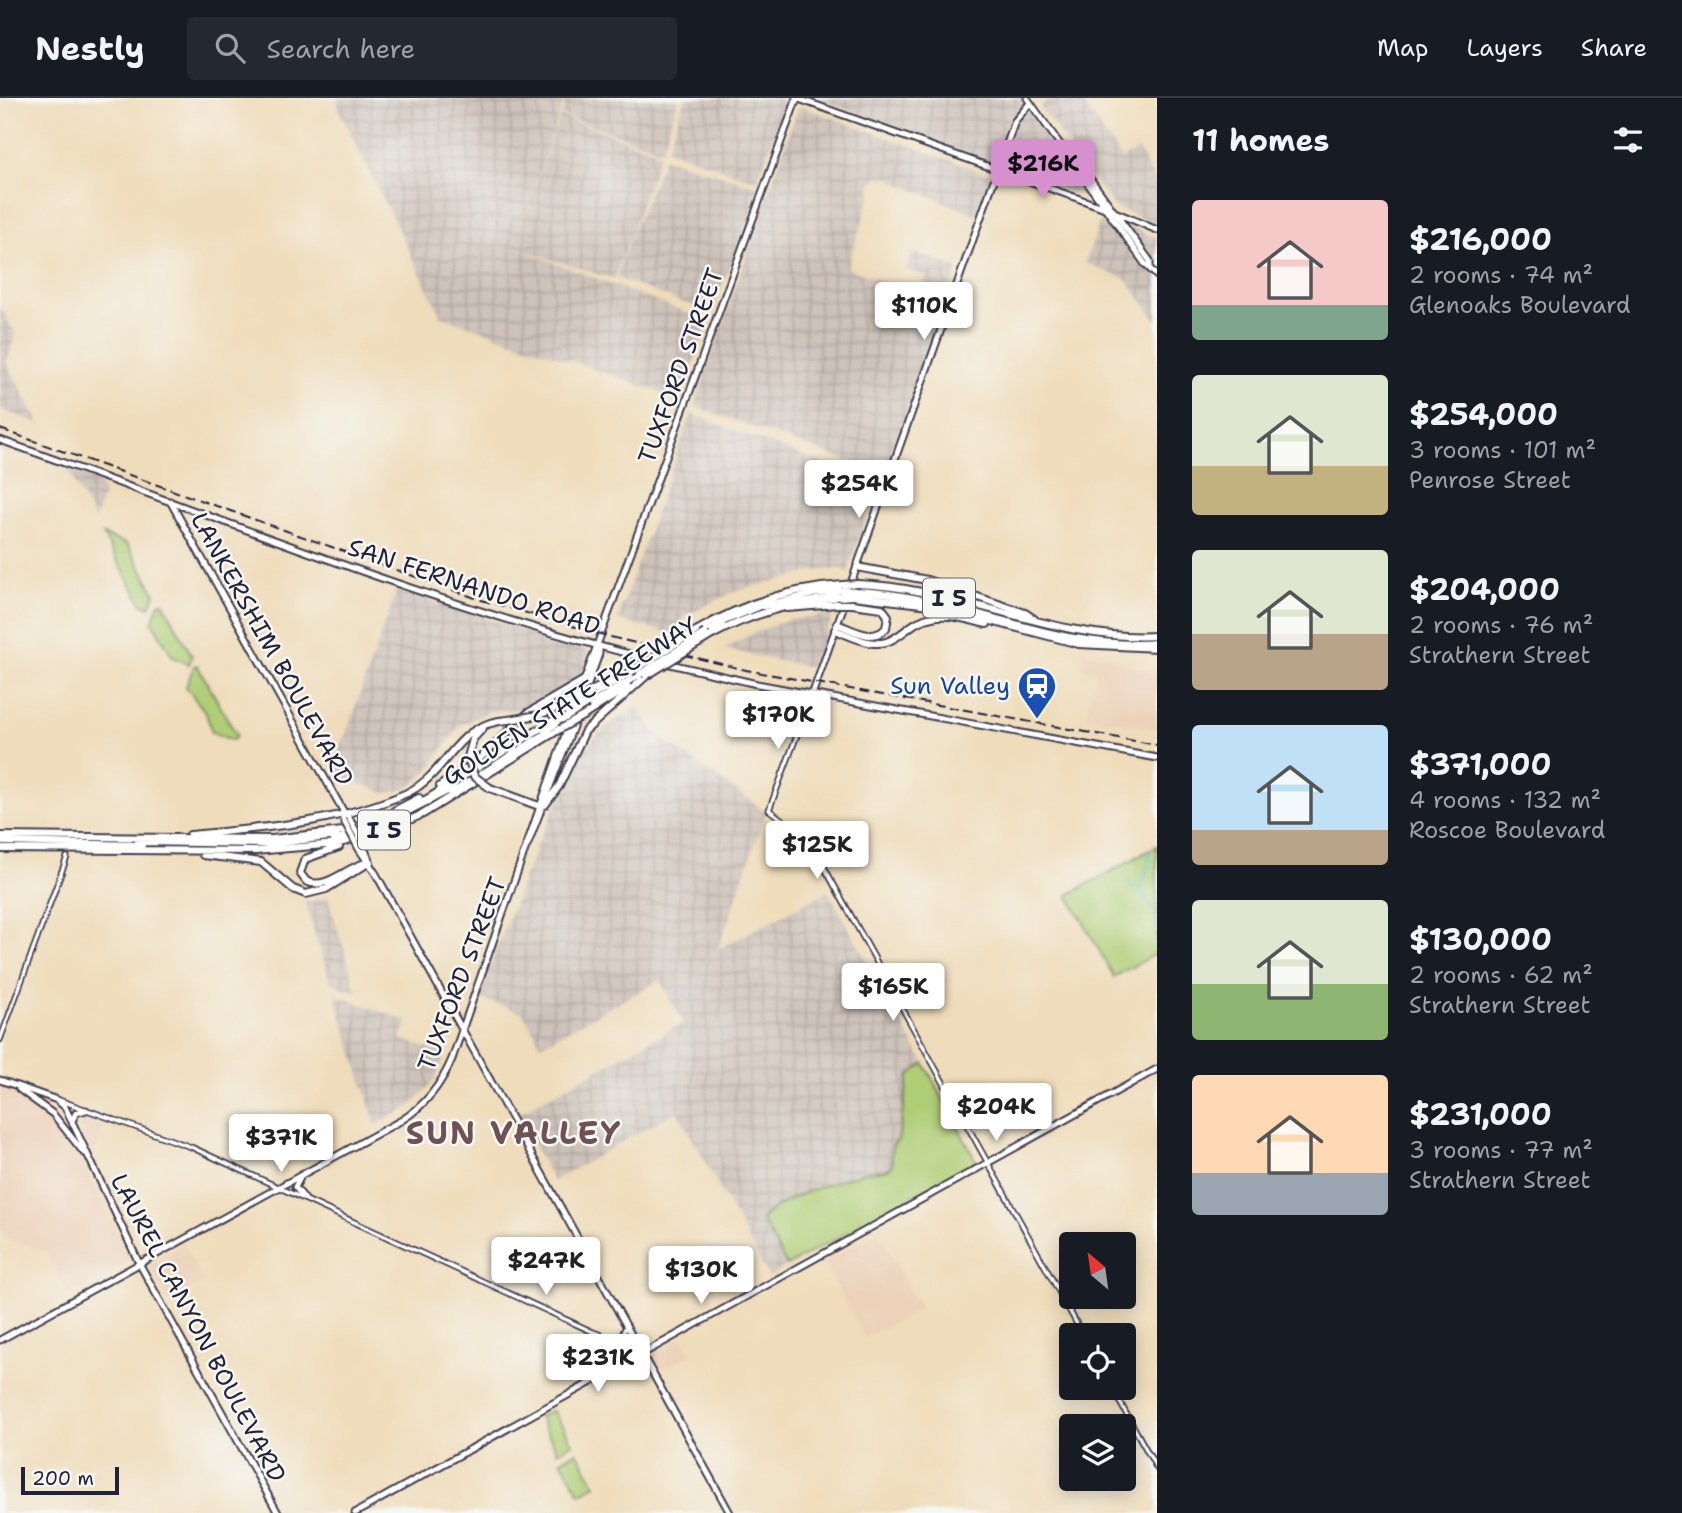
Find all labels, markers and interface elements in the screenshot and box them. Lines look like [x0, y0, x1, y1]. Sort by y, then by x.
search box [187, 17, 677, 80]
text: Nestly [35, 26, 145, 71]
icon: search [211, 29, 249, 67]
text: Search here [267, 31, 415, 66]
text: Map [1377, 32, 1428, 64]
text: Layers [1466, 32, 1543, 64]
text: Share [1581, 32, 1647, 64]
text: 11 homes [1192, 120, 1329, 161]
icon: filters [1609, 121, 1647, 159]
pin: $216K [994, 140, 1092, 200]
text: $216K [1007, 148, 1079, 178]
text: $216,000 [1409, 219, 1552, 260]
icon: home [1248, 228, 1332, 312]
text: 2 rooms · 74 m² [1409, 260, 1593, 290]
street label: TUXFORD STREET [631, 264, 731, 468]
pin: $110K [875, 282, 973, 342]
text: $110K [891, 290, 957, 320]
text: Glenoaks Boulevard [1409, 290, 1631, 320]
text: $254,000 [1409, 394, 1558, 435]
icon: home [1248, 403, 1332, 487]
text: 3 rooms · 101 m² [1409, 435, 1596, 465]
pin: $254K [810, 460, 908, 520]
text: Penrose Street [1409, 465, 1571, 495]
text: $254K [820, 468, 898, 498]
street label: LANKERSHIM BOULEVARD [183, 506, 361, 792]
street label: SAN FERNANDO ROAD [344, 531, 604, 643]
text: $204,000 [1409, 569, 1560, 610]
road number: I 5 [923, 578, 975, 618]
icon: home [1248, 578, 1332, 662]
street label: GOLDEN STATE FREEWAY [436, 609, 704, 793]
text: 2 rooms · 76 m² [1409, 610, 1593, 640]
text: Strathern Street [1409, 640, 1591, 670]
station icon: Sun Valley [1016, 665, 1058, 720]
place label: Sun Valley [890, 670, 1010, 702]
pin: $170K [729, 692, 827, 751]
text: $170K [742, 699, 814, 729]
text: $371,000 [1409, 744, 1552, 785]
icon: home [1248, 753, 1332, 837]
text: 4 rooms · 132 m² [1409, 785, 1601, 815]
road number: I 5 [358, 810, 410, 850]
text: Roscoe Boulevard [1409, 815, 1605, 845]
pin: $125K [768, 822, 866, 881]
text: $125K [782, 829, 852, 859]
street label: TUXFORD STREET [410, 872, 514, 1076]
text: $130,000 [1409, 919, 1552, 960]
icon: home [1248, 928, 1332, 1012]
text: 2 rooms · 62 m² [1409, 960, 1593, 990]
pin: $165K [844, 964, 942, 1023]
text: $165K [858, 971, 928, 1001]
text: Strathern Street [1409, 990, 1591, 1020]
pin: $204K [947, 1084, 1045, 1143]
text: $204K [957, 1091, 1035, 1121]
text: $231,000 [1409, 1094, 1552, 1135]
icon: home [1248, 1103, 1332, 1187]
district label: SUN VALLEY [406, 1111, 622, 1154]
pin: $371K [232, 1114, 330, 1174]
text: $371K [245, 1122, 317, 1152]
text: 3 rooms · 77 m² [1409, 1135, 1593, 1165]
text: Strathern Street [1409, 1165, 1591, 1195]
street label: LAUREL CANYON BOULEVARD [103, 1168, 293, 1488]
north arrow [1059, 1232, 1136, 1309]
map controls [1059, 1232, 1136, 1491]
pin: $247K [497, 1238, 595, 1297]
text: $247K [507, 1245, 585, 1275]
pin: $130K [652, 1246, 750, 1306]
text: $130K [665, 1254, 737, 1284]
button: locate [1059, 1323, 1136, 1400]
pin: $231K [549, 1334, 647, 1394]
text: $231K [562, 1342, 634, 1372]
button: layers [1059, 1414, 1136, 1491]
scale bar [21, 1464, 119, 1496]
text: 200 m [32, 1466, 94, 1491]

